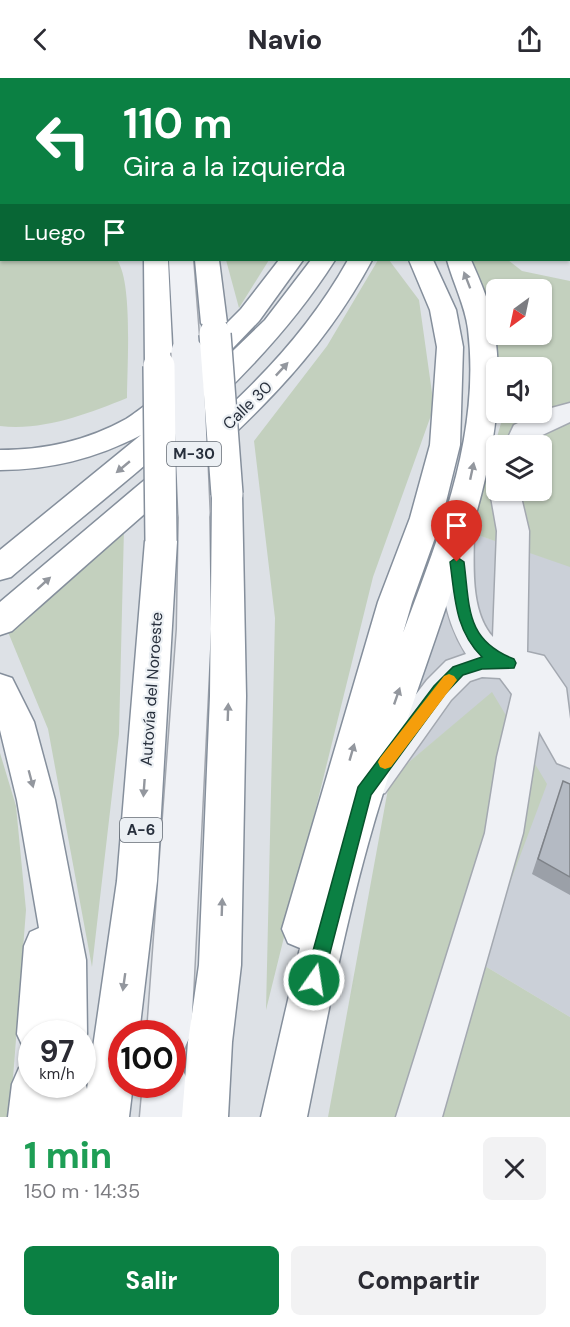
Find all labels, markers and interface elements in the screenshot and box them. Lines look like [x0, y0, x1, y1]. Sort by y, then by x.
text: Navio [248, 22, 322, 57]
icon: back [24, 23, 57, 56]
icon: share [513, 23, 546, 56]
text: 110 m [123, 96, 233, 151]
icon: left [24, 102, 102, 180]
text: Gira a la izquierda [123, 149, 346, 184]
icon: arrive [98, 216, 131, 249]
text: Luego [24, 218, 86, 247]
one-way arrow [461, 270, 471, 288]
north arrow [486, 279, 552, 345]
map controls [486, 279, 552, 501]
button: sound [486, 357, 552, 423]
one-way arrow [275, 362, 288, 377]
street label: Calle 30 [218, 377, 277, 434]
button: layers [486, 435, 552, 501]
road number: M-30 [167, 442, 221, 466]
one-way arrow [115, 460, 131, 473]
one-way arrow [468, 462, 478, 481]
pin [431, 500, 482, 562]
icon: arrive [440, 509, 473, 542]
one-way arrow [36, 577, 51, 590]
street label: Autovía del Noroeste [136, 611, 167, 767]
one-way arrow [393, 687, 403, 705]
one-way arrow [223, 703, 233, 722]
one-way arrow [348, 743, 357, 761]
one-way arrow [26, 770, 36, 788]
one-way arrow [139, 778, 148, 797]
road number: A-6 [120, 818, 162, 842]
one-way arrow [217, 897, 226, 916]
position arrow [282, 948, 346, 1012]
one-way arrow [119, 972, 129, 991]
speed limit sign: 100 [108, 1020, 186, 1098]
text: 97 [40, 1032, 74, 1071]
text: km/h [39, 1064, 75, 1084]
text: 1 min [24, 1132, 112, 1179]
button: close [483, 1137, 546, 1200]
text: 150 m · 14:35 [24, 1178, 140, 1204]
button: Salir [24, 1246, 279, 1315]
button: Compartir [291, 1246, 546, 1315]

